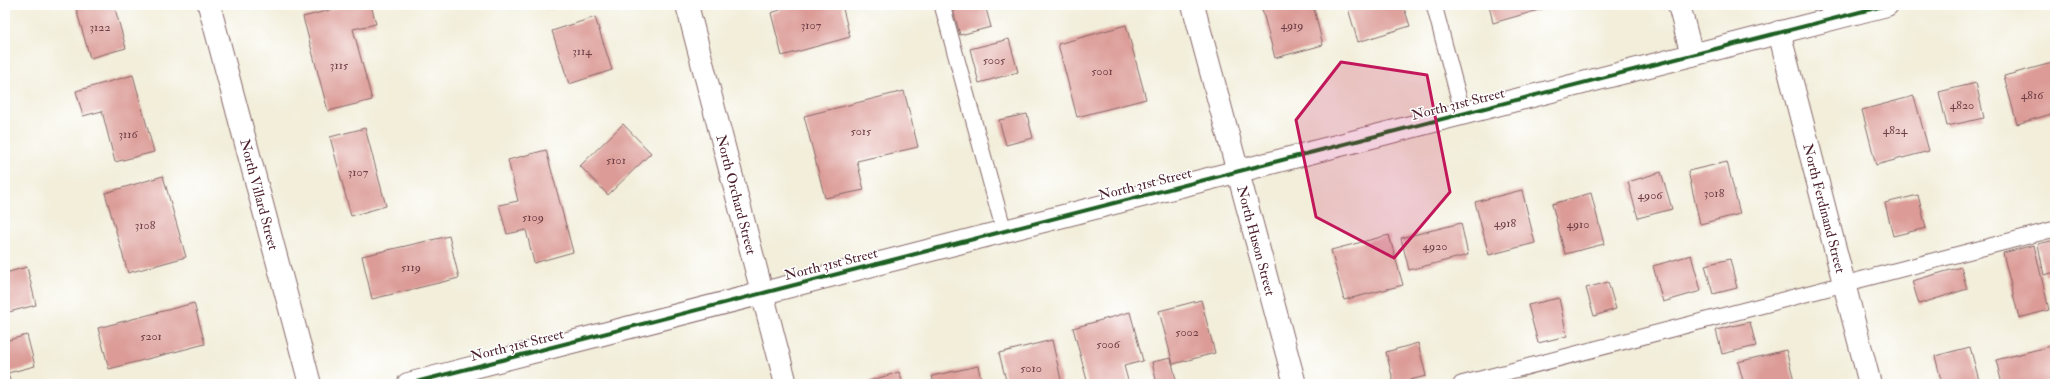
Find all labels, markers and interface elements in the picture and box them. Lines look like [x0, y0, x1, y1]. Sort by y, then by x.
house number: 3107 [801, 18, 822, 33]
house number: 4919 [1281, 18, 1303, 33]
house number: 3122 [89, 20, 111, 35]
house number: 3114 [572, 44, 592, 59]
house number: 5005 [983, 53, 1006, 68]
house number: 3115 [330, 58, 349, 73]
house number: 5001 [1091, 64, 1113, 79]
street label: North 31st Street [1410, 84, 1507, 124]
house number: 4816 [2021, 88, 2044, 103]
house number: 4820 [1950, 98, 1974, 113]
house number: 4824 [1883, 123, 1908, 138]
house number: 5015 [851, 124, 872, 139]
house number: 3116 [118, 127, 139, 142]
street label: North Orchard Street [713, 133, 760, 257]
street label: North Villard Street [237, 137, 283, 252]
street label: North Ferdinand Street [1800, 142, 1850, 275]
house number: 5101 [606, 153, 626, 168]
street label: North 31st Street [1097, 164, 1194, 204]
house number: 3107 [348, 165, 369, 180]
street label: North Huson Street [1234, 184, 1279, 298]
house number: 3018 [1704, 186, 1725, 201]
house number: 4906 [1638, 188, 1663, 203]
house number: 5109 [522, 210, 544, 225]
house number: 4918 [1494, 216, 1517, 231]
house number: 4910 [1567, 217, 1589, 232]
house number: 3108 [135, 218, 156, 233]
house number: 4920 [1423, 239, 1447, 254]
street label: North 31st Street [783, 244, 880, 284]
house number: 5119 [401, 260, 421, 275]
street label: North 31st Street [469, 325, 566, 365]
house number: 5002 [1175, 325, 1199, 340]
house number: 5201 [140, 329, 162, 344]
house number: 5006 [1096, 337, 1121, 352]
house number: 5010 [1020, 361, 1042, 376]

